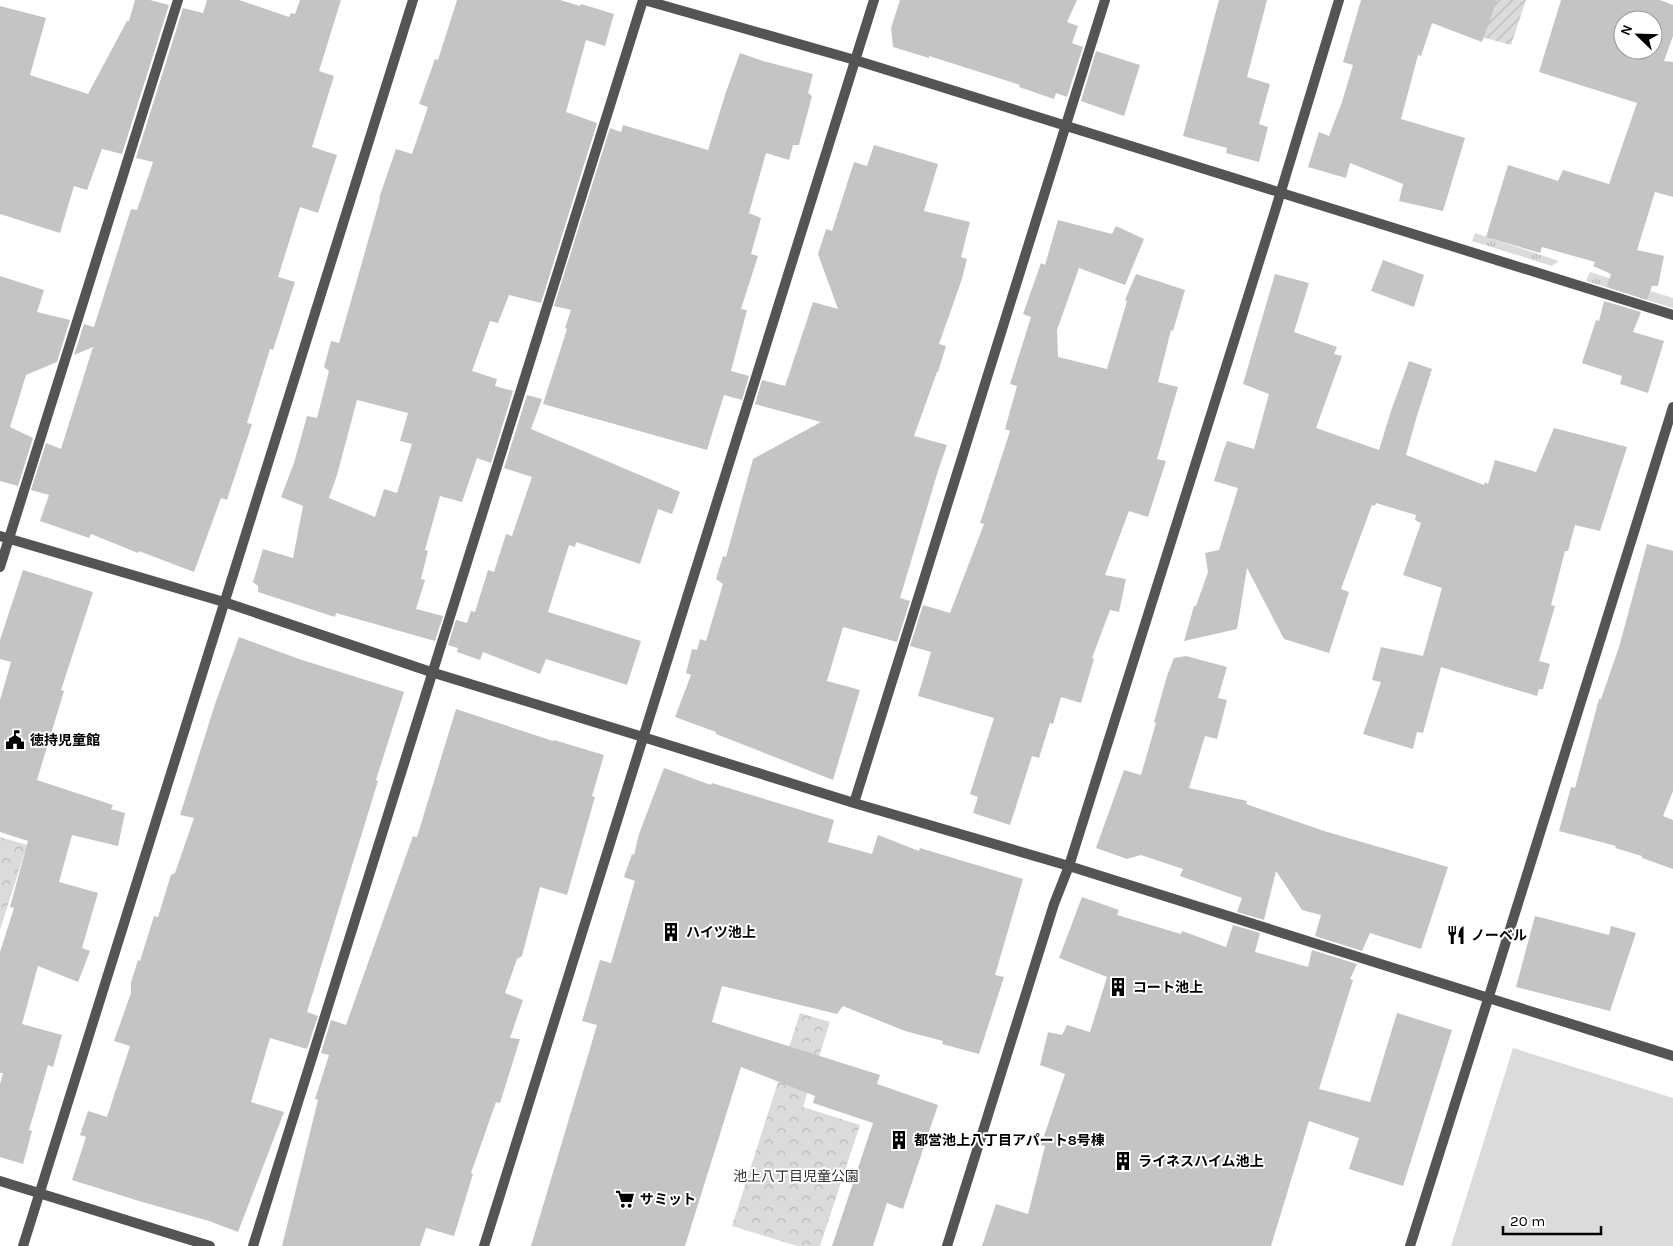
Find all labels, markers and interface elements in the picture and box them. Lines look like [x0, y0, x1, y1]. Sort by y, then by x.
north arrow [1613, 10, 1663, 60]
text: N [1617, 22, 1636, 38]
public building icon: 徳持児童館 [4, 729, 26, 751]
place label: 徳持児童館 [30, 732, 100, 749]
building icon: ハイツ池上 [660, 921, 682, 943]
place label: ハイツ池上 [686, 924, 756, 941]
restaurant icon: ノーベル [1445, 924, 1467, 946]
place label: ノーベル [1471, 927, 1527, 944]
building icon: コート池上 [1107, 976, 1129, 998]
place label: コート池上 [1133, 979, 1203, 996]
building icon: 都営池上八丁目アパート8号棟 [888, 1129, 910, 1151]
place label: 都営池上八丁目アパート8号棟 [914, 1132, 1105, 1149]
building icon: ライネスハイム池上 [1112, 1150, 1134, 1172]
place label: ライネスハイム池上 [1138, 1153, 1263, 1170]
park label: 池上八丁目児童公園 [733, 1168, 859, 1185]
supermarket icon: サミット [614, 1188, 636, 1210]
place label: サミット [640, 1191, 696, 1208]
scale bar [1503, 1204, 1600, 1236]
text: 20 m [1510, 1212, 1545, 1230]

